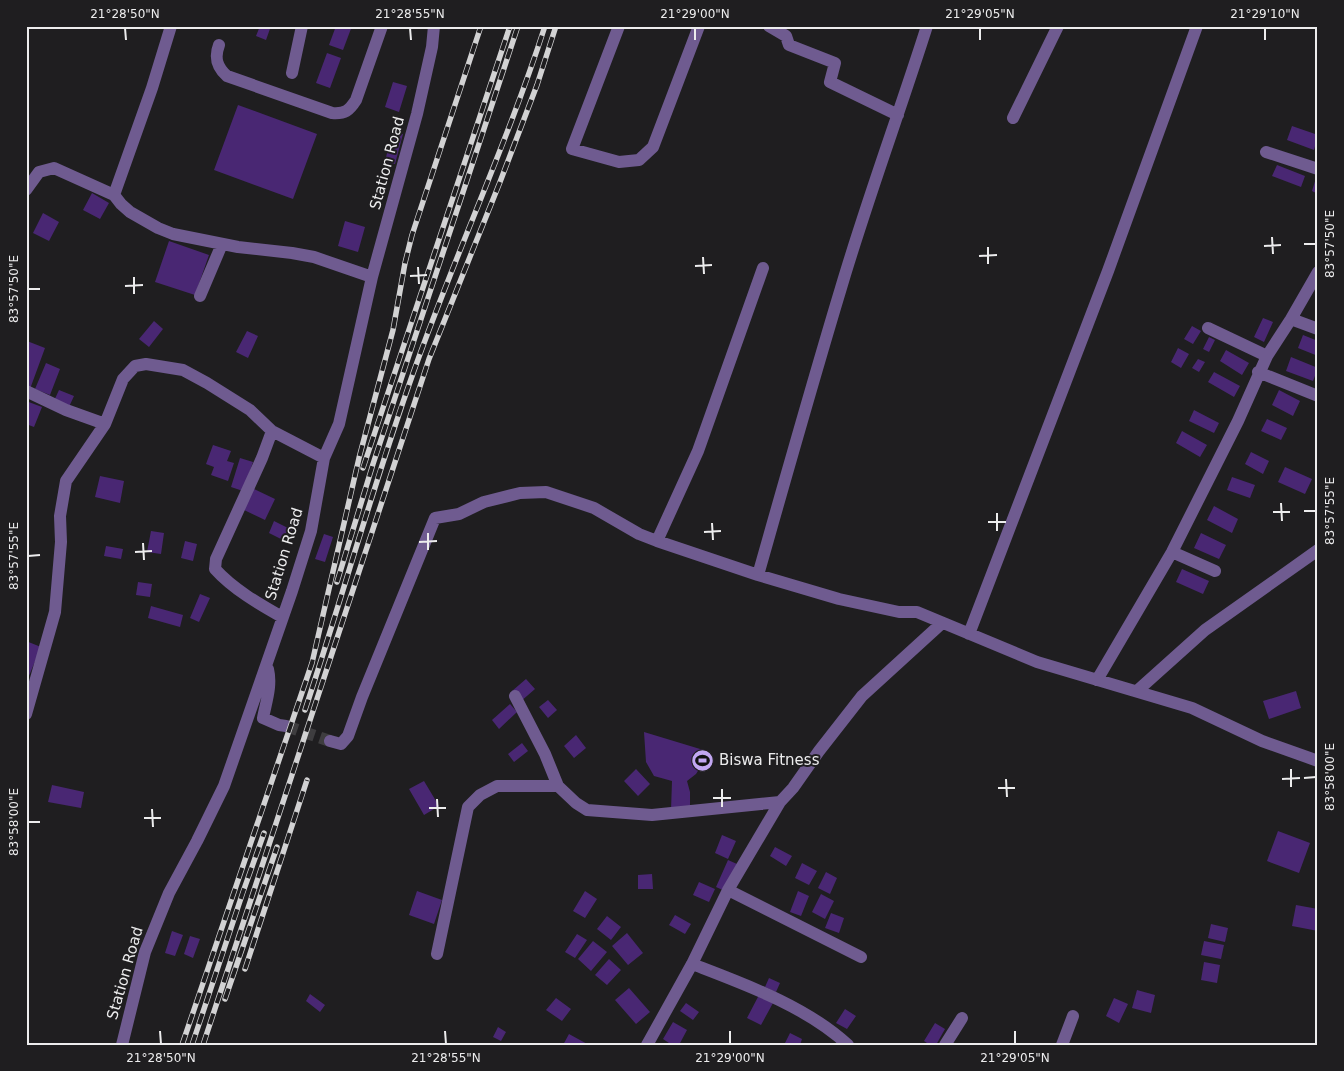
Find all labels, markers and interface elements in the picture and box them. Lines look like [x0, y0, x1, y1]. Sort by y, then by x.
text: 21°28'50"N [90, 7, 160, 21]
text: 21°28'55"N [375, 7, 445, 21]
text: 21°29'00"N [660, 7, 730, 21]
text: 21°29'05"N [945, 7, 1015, 21]
text: 21°29'10"N [1230, 7, 1300, 21]
street label: Station Road [366, 114, 408, 212]
text: 83°57'50"E [1323, 210, 1337, 278]
text: 83°57'50"E [7, 255, 21, 323]
text: 83°57'55"E [1323, 477, 1337, 545]
street label: Station Road [261, 506, 307, 602]
text: 83°57'55"E [7, 522, 21, 590]
text: 83°58'00"E [1323, 743, 1337, 811]
sports icon: Biswa Fitness [691, 748, 715, 772]
place label: Biswa Fitness [719, 751, 820, 769]
text: 83°58'00"E [7, 788, 21, 856]
street label: Station Road [103, 924, 147, 1022]
text: 21°28'50"N [126, 1051, 196, 1065]
text: 21°28'55"N [411, 1051, 481, 1065]
text: 21°29'00"N [695, 1051, 765, 1065]
text: 21°29'05"N [980, 1051, 1050, 1065]

